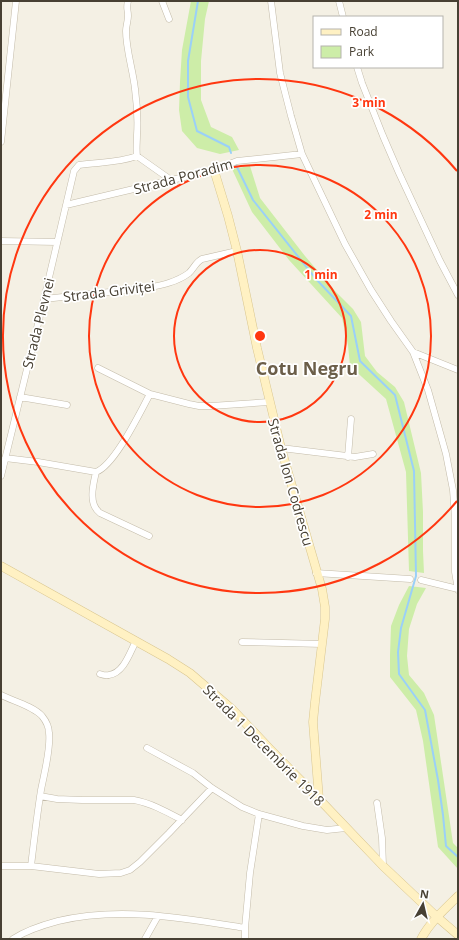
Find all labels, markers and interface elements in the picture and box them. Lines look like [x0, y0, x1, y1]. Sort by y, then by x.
legend [313, 16, 443, 68]
text: Road [349, 23, 378, 40]
text: Park [349, 43, 375, 60]
text: 3 min [352, 94, 386, 111]
street label: Strada Poradim [131, 154, 235, 198]
text: 2 min [364, 206, 398, 223]
text: 1 min [304, 266, 338, 283]
street label: Strada Plevnei [18, 276, 58, 370]
street label: Strada Griviței [62, 276, 156, 306]
centre of rings [253, 329, 267, 343]
district label: Cotu Negru [256, 356, 358, 380]
street label: Strada Ion Codrescu [264, 416, 318, 548]
street label: Strada 1 Decembrie 1918 [199, 680, 329, 810]
north arrow [403, 884, 443, 924]
text: N [419, 886, 430, 902]

